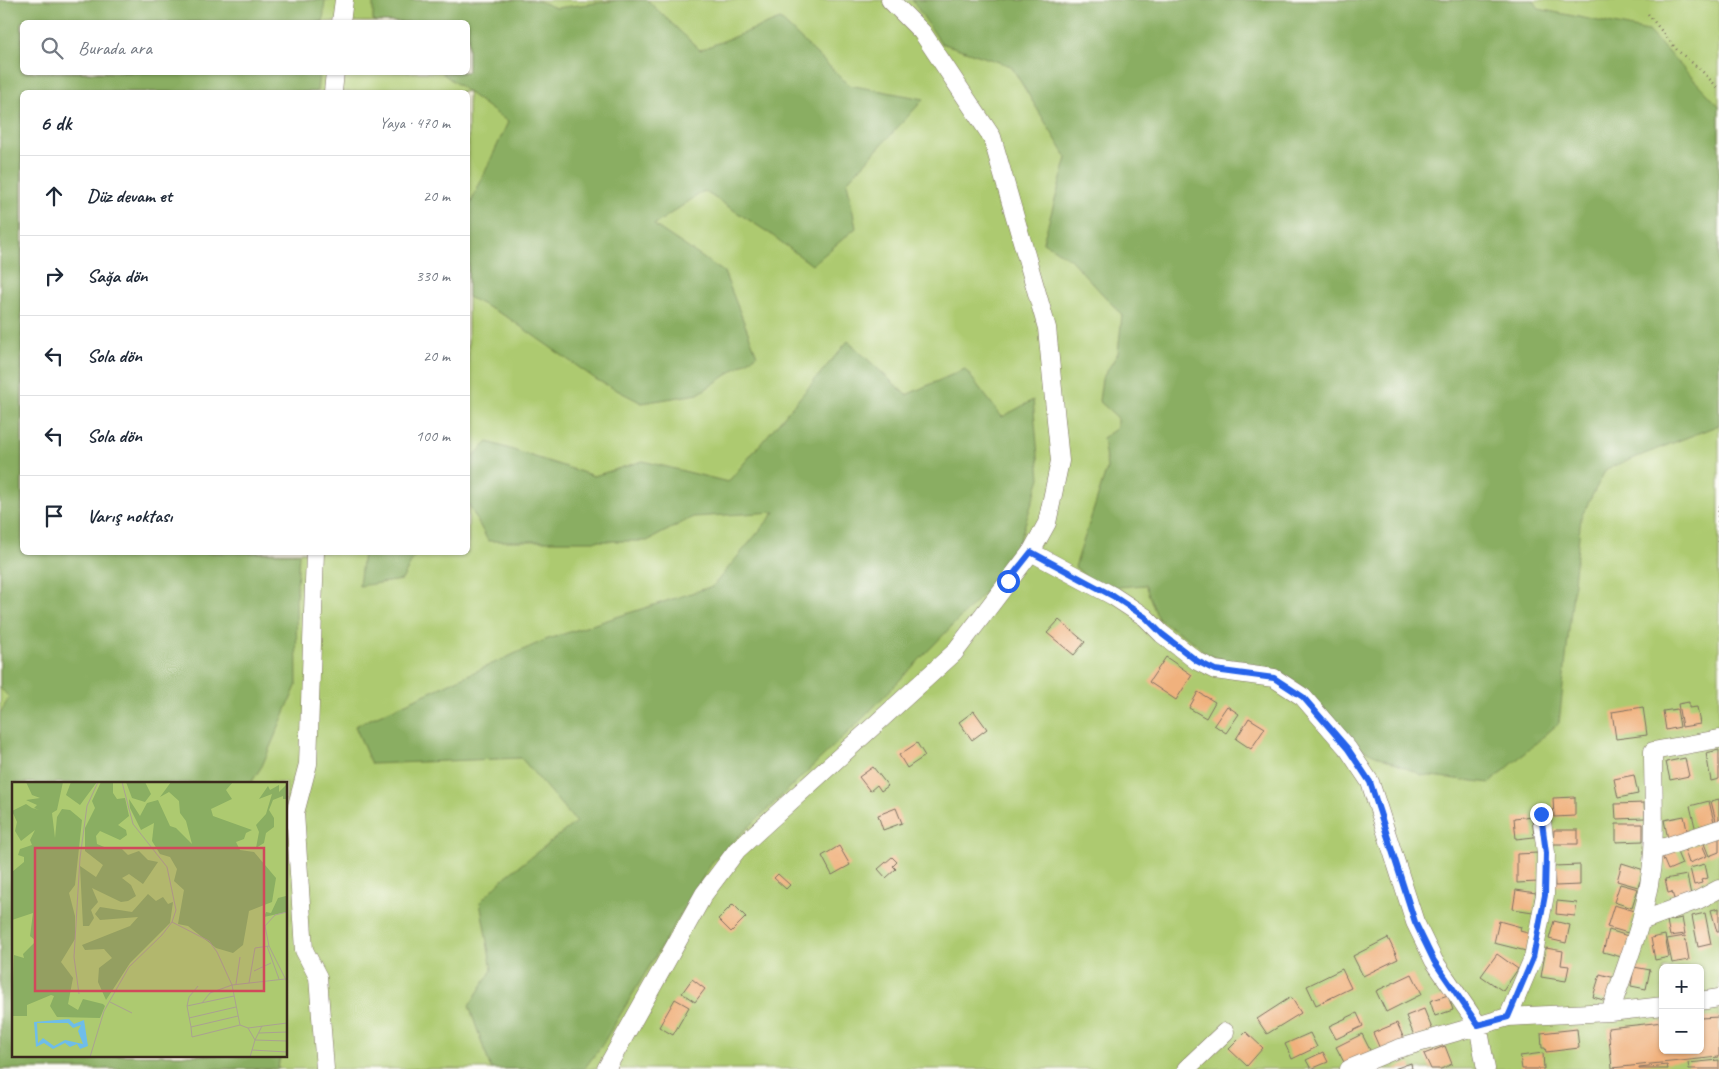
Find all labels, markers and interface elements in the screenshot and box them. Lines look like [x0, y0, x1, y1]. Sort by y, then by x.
search box [20, 20, 470, 75]
icon: search [38, 34, 66, 62]
text: Burada ara [78, 36, 152, 60]
text: 6 dk [40, 110, 71, 136]
text: Yaya · 470 m [379, 113, 450, 133]
icon: ahead [40, 182, 68, 210]
text: Düz devam et [87, 184, 172, 208]
text: 20 m [423, 186, 450, 206]
icon: right [40, 262, 68, 290]
text: Sağa dön [87, 264, 148, 288]
text: 330 m [416, 266, 450, 286]
icon: left [40, 342, 68, 370]
text: Sola dön [87, 344, 142, 368]
text: 20 m [423, 346, 450, 366]
icon: left [40, 422, 68, 450]
text: Sola dön [87, 424, 142, 448]
text: 100 m [416, 426, 450, 446]
icon: arrive [40, 502, 68, 530]
text: Varış noktası [87, 504, 172, 528]
route start [997, 570, 1020, 593]
inset map [12, 782, 288, 1056]
route end [1530, 803, 1553, 826]
map controls [1659, 964, 1704, 1054]
button: + [1659, 964, 1704, 1009]
button: − [1659, 1009, 1704, 1054]

